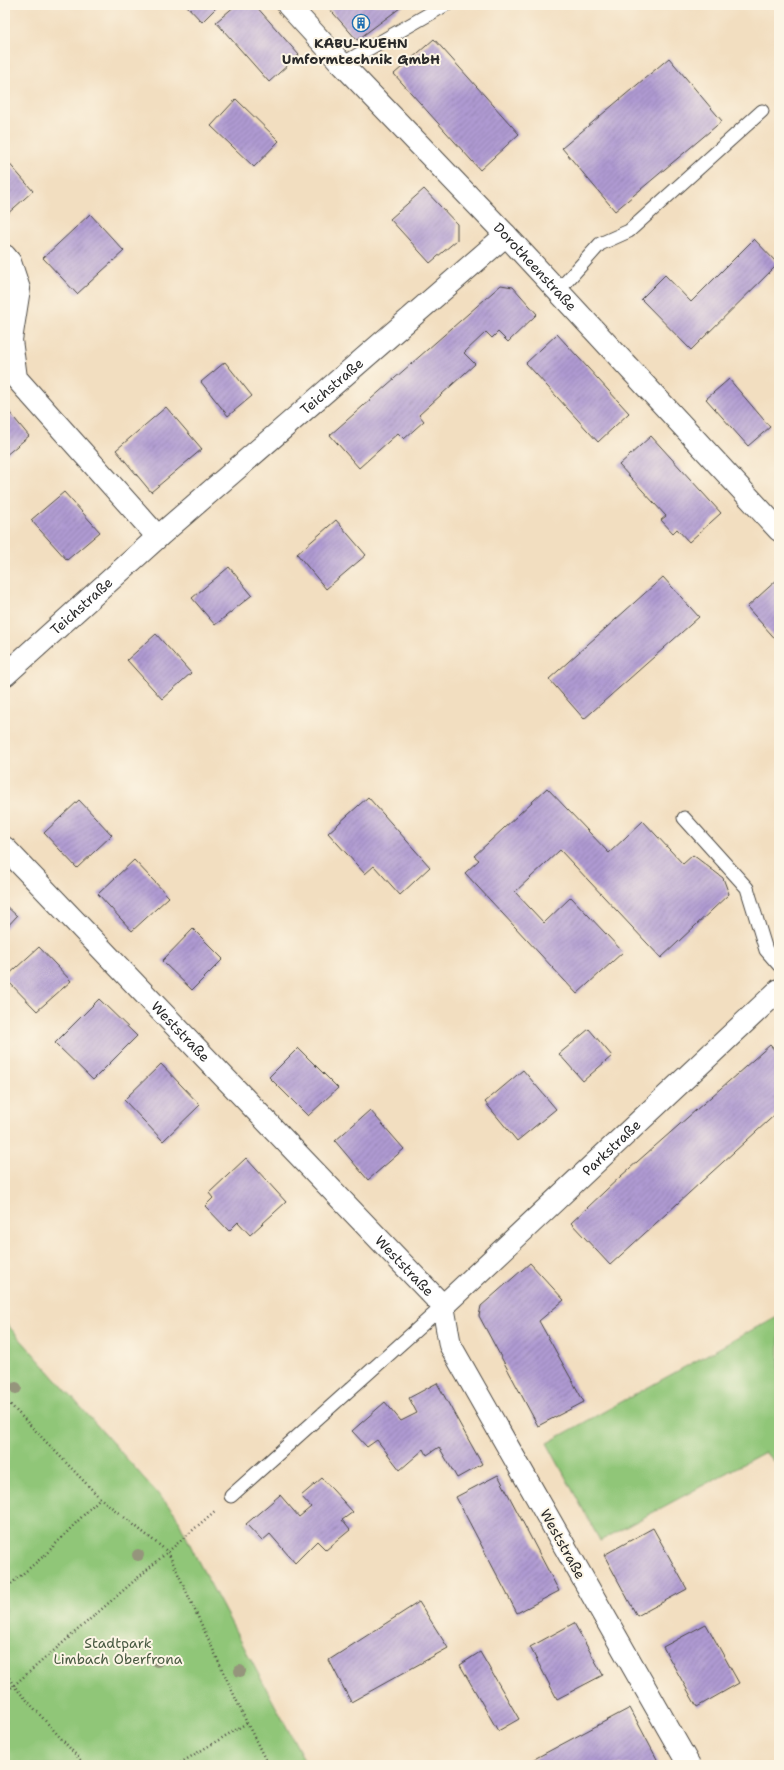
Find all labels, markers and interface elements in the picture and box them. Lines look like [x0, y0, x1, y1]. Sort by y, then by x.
building icon: KABU-KUEHN Umformtechnik GmbH [351, 13, 371, 33]
place label: KABU-KUEHN Umformtechnik GmbH [282, 34, 440, 68]
street label: Dorotheenstraße [490, 219, 581, 315]
street label: Teichstraße [296, 354, 367, 419]
street label: Teichstraße [47, 573, 117, 639]
street label: Weststraße [147, 997, 214, 1066]
street label: Parkstraße [578, 1116, 645, 1180]
street label: Weststraße [371, 1231, 438, 1300]
street label: Weststraße [536, 1506, 590, 1582]
park label: Stadtpark Limbach Oberfrona [53, 1634, 183, 1668]

